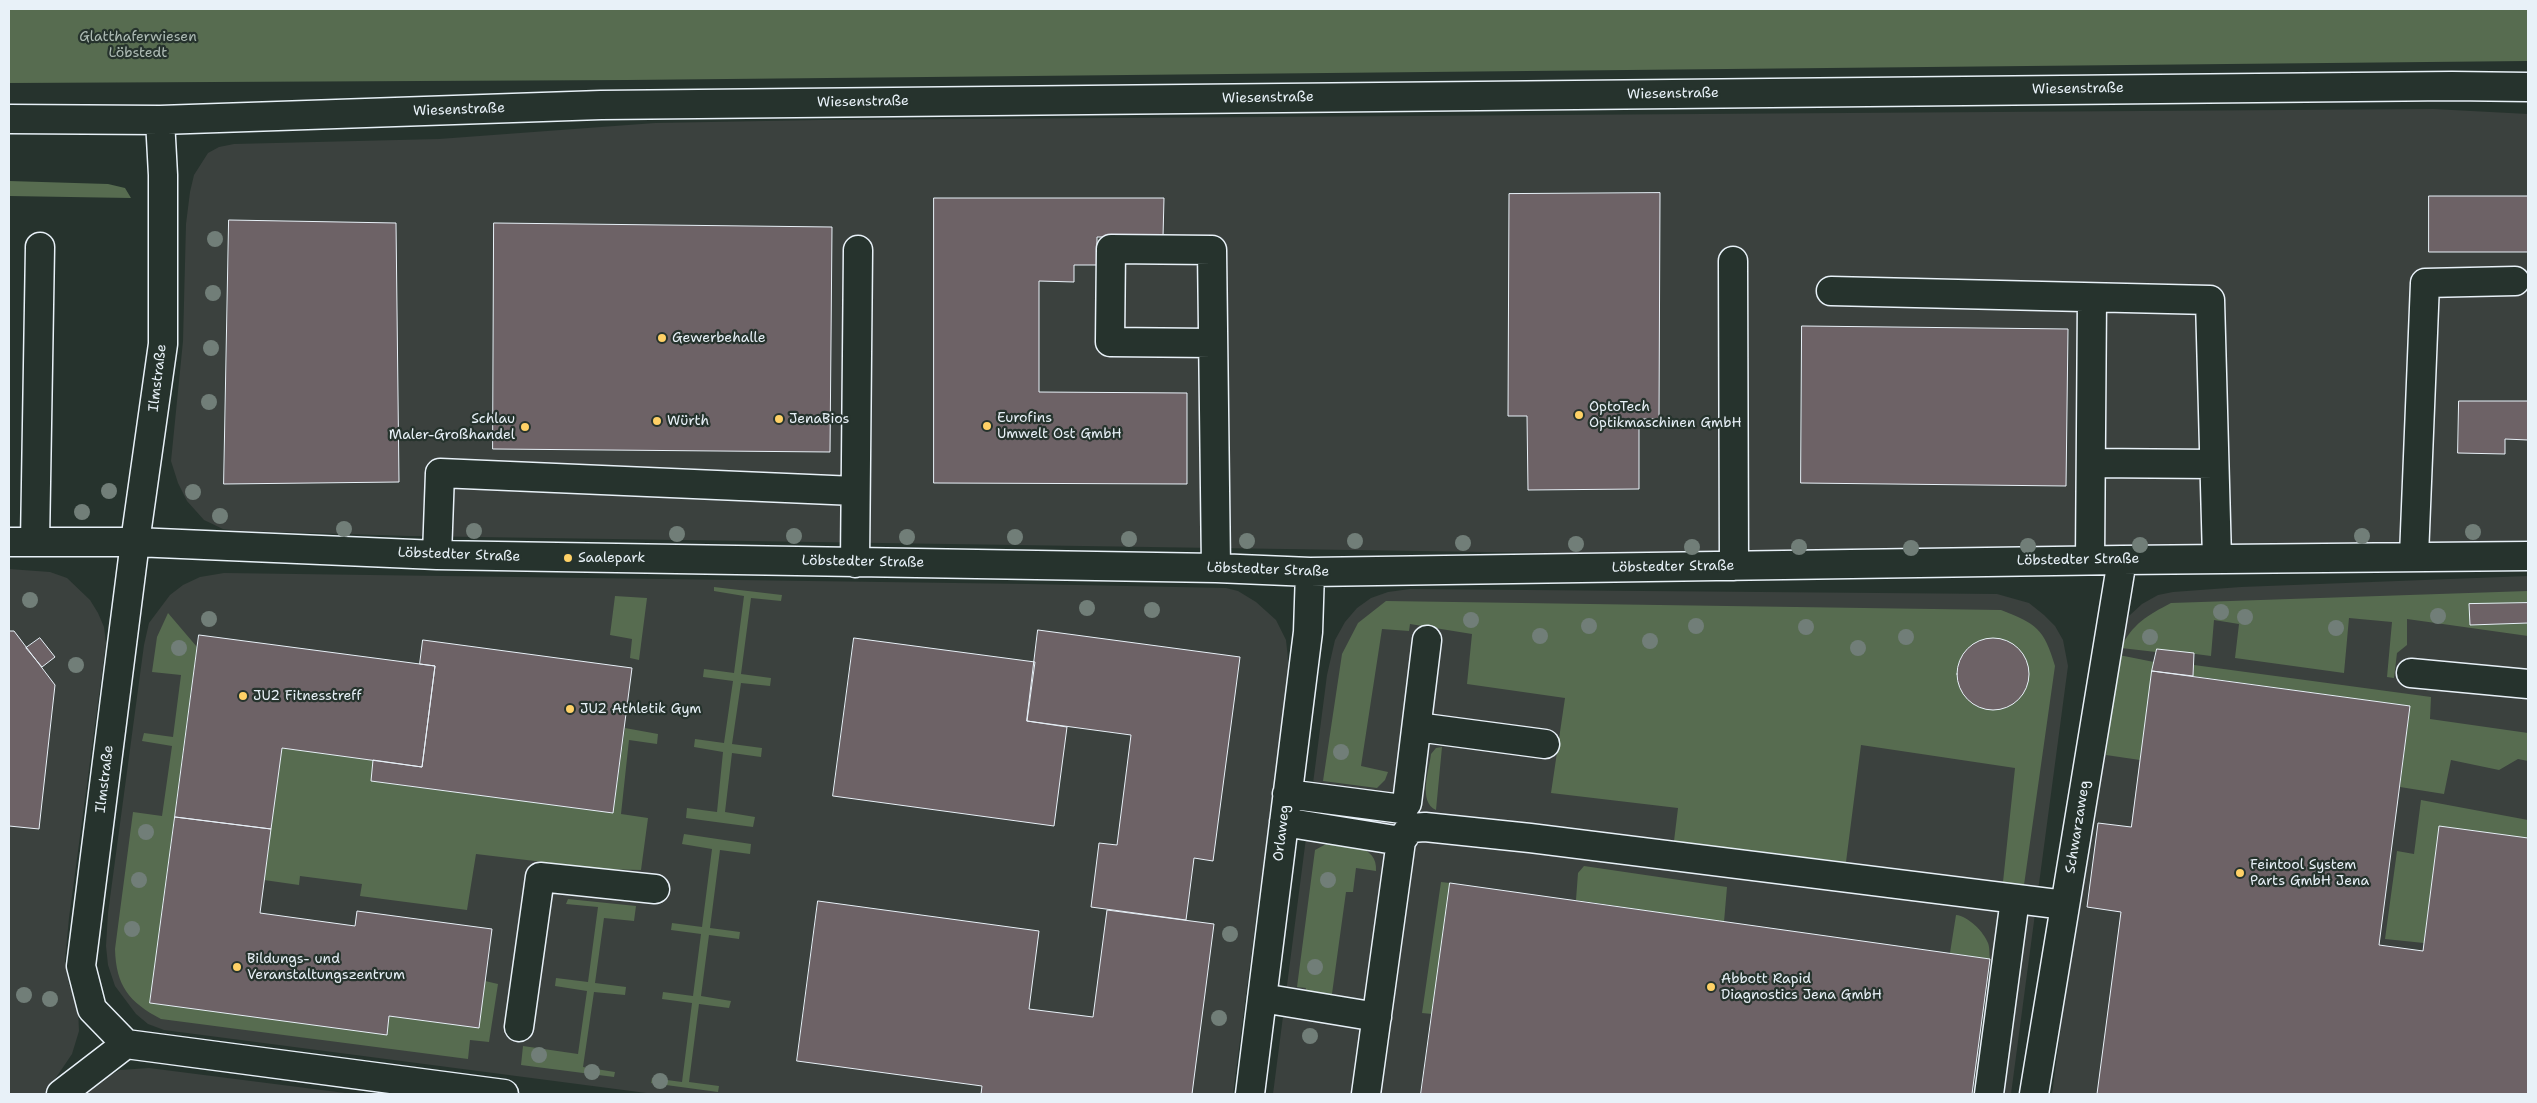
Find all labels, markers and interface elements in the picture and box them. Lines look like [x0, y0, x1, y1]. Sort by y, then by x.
park label: Glatthaferwiesen Löbstedt [79, 29, 197, 62]
street label: Wiesenstraße [2032, 80, 2124, 98]
street label: Wiesenstraße [1627, 85, 1719, 103]
street label: Wiesenstraße [1222, 89, 1314, 107]
street label: Wiesenstraße [817, 93, 909, 111]
street label: Wiesenstraße [413, 100, 505, 120]
place label: Gewerbehalle [672, 330, 766, 346]
marker: Gewerbehalle [656, 332, 668, 344]
street label: Ilmstraße [146, 343, 170, 413]
place label: OptoTech Optikmaschinen GmbH [1589, 399, 1742, 432]
marker: OptoTech Optikmaschinen GmbH [1573, 409, 1585, 421]
place label: Eurofins Umwelt Ost GmbH [997, 410, 1122, 442]
place label: Schlau Maler-Großhandel [389, 411, 515, 444]
place label: JenaBios [789, 411, 849, 427]
place label: Würth [667, 413, 709, 429]
marker: JenaBios [773, 413, 785, 425]
marker: Würth [651, 415, 663, 427]
marker: Eurofins Umwelt Ost GmbH [981, 420, 993, 432]
marker: Schlau Maler-Großhandel [519, 421, 531, 433]
street label: Löbstedter Straße [397, 544, 521, 566]
place label: Saalepark [578, 550, 645, 566]
street label: Löbstedter Straße [2017, 551, 2139, 569]
marker: Saalepark [562, 552, 574, 564]
street label: Löbstedter Straße [802, 553, 924, 571]
street label: Löbstedter Straße [1612, 558, 1734, 576]
street label: Löbstedter Straße [1206, 559, 1330, 581]
place label: JU2 Fitnesstreff [253, 688, 362, 704]
marker: JU2 Fitnesstreff [237, 690, 249, 702]
place label: JU2 Athletik Gym [580, 701, 701, 717]
marker: JU2 Athletik Gym [564, 703, 576, 715]
street label: Ilmstraße [93, 744, 117, 814]
street label: Schwarzaweg [2062, 779, 2094, 875]
street label: Orlaweg [1270, 804, 1294, 862]
place label: Feintool System Parts GmbH Jena [2250, 857, 2369, 890]
marker: Feintool System Parts GmbH Jena [2234, 867, 2246, 879]
place label: Bildungs- und Veranstaltungszentrum [247, 951, 405, 984]
marker: Bildungs- und Veranstaltungszentrum [231, 961, 243, 973]
place label: Abbott Rapid Diagnostics Jena GmbH [1721, 971, 1882, 1004]
marker: Abbott Rapid Diagnostics Jena GmbH [1705, 981, 1717, 993]

